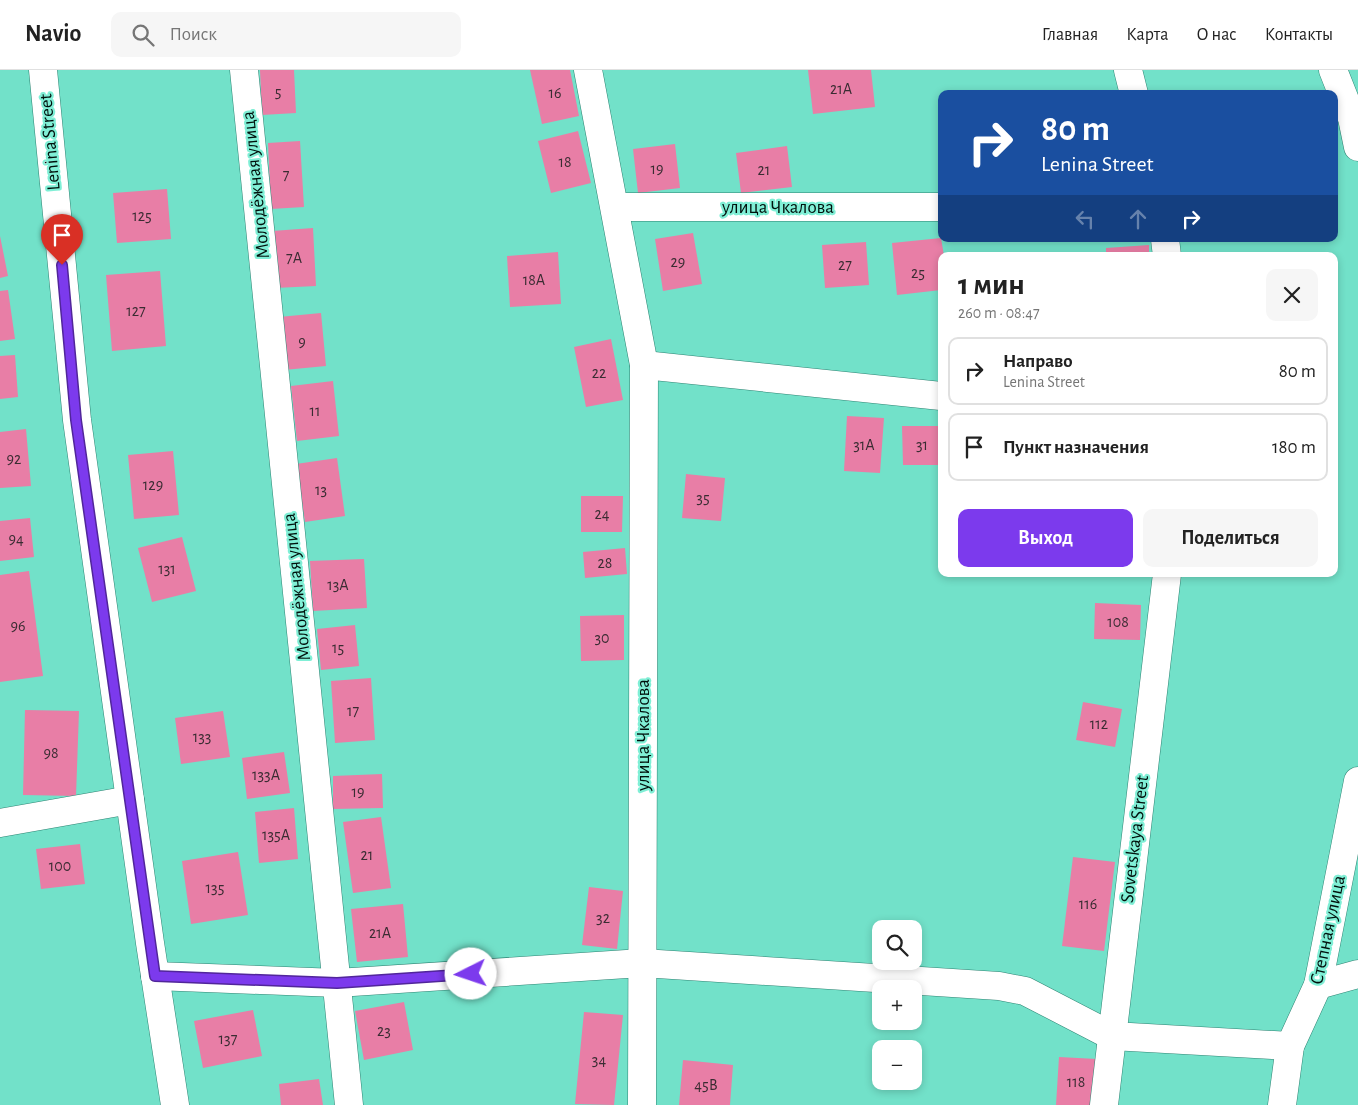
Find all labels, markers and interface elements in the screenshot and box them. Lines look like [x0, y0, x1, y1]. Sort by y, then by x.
search box [111, 12, 461, 57]
icon: search [129, 21, 157, 49]
text: Navio [25, 22, 81, 46]
text: Поиск [169, 25, 217, 44]
text: Главная [1042, 26, 1098, 44]
text: Карта [1126, 26, 1168, 44]
text: О нас [1196, 26, 1237, 44]
text: Контакты [1265, 26, 1333, 44]
house number: 21А [830, 81, 853, 97]
house number: 5 [275, 84, 281, 100]
house number: 16 [548, 85, 562, 101]
street label: Lenina Street [36, 93, 64, 191]
street label: Молодёжная улица [239, 110, 273, 260]
icon: right [958, 110, 1023, 175]
text: 80 m [1041, 112, 1110, 147]
text: Lenina Street [1041, 153, 1154, 175]
house number: 18 [558, 154, 572, 170]
house number: 19 [650, 161, 664, 177]
house number: 21 [758, 162, 770, 178]
house number: 7 [283, 167, 290, 183]
street label: улица Чкалова [721, 198, 834, 217]
icon: left [1071, 205, 1099, 233]
icon: ahead [1124, 205, 1152, 233]
icon: right [1177, 205, 1205, 233]
house number: 125 [132, 208, 152, 224]
pin [41, 214, 83, 265]
icon: arrive [48, 221, 76, 249]
house number: 7А [286, 250, 303, 266]
house number: 29 [671, 254, 685, 270]
house number: 27 [838, 257, 852, 273]
house number: 25 [911, 265, 925, 281]
button: close [1266, 269, 1318, 321]
text: 1 мин [958, 270, 1025, 300]
house number: 18А [523, 272, 546, 288]
house number: 127 [126, 303, 146, 319]
text: 260 m · 08:47 [958, 305, 1040, 321]
house number: 9 [298, 334, 306, 350]
text: Направо [1003, 352, 1073, 371]
icon: right [960, 357, 988, 385]
text: 80 m [1279, 362, 1316, 381]
house number: 22 [592, 365, 606, 381]
text: Lenina Street [1003, 374, 1085, 390]
house number: 11 [309, 403, 321, 419]
icon: arrive [960, 433, 988, 461]
house number: 31А [853, 437, 875, 453]
house number: 31 [916, 437, 928, 453]
text: Пункт назначения [1003, 438, 1149, 457]
text: 180 m [1272, 438, 1316, 457]
house number: 92 [7, 451, 21, 467]
house number: 129 [143, 477, 163, 493]
house number: 13 [315, 482, 327, 498]
house number: 35 [696, 490, 710, 506]
house number: 24 [595, 506, 610, 522]
button: Выход [958, 509, 1133, 567]
button: Поделиться [1143, 509, 1318, 567]
street label: Молодёжная улица [280, 512, 314, 662]
house number: 94 [8, 531, 24, 547]
house number: 28 [598, 555, 612, 571]
house number: 131 [158, 561, 176, 577]
house number: 13А [327, 577, 349, 593]
house number: 108 [1107, 614, 1129, 630]
house number: 96 [10, 618, 26, 634]
house number: 30 [594, 630, 610, 646]
house number: 15 [332, 640, 344, 656]
street label: улица Чкалова [634, 679, 653, 792]
house number: 17 [347, 703, 359, 719]
house number: 112 [1090, 716, 1108, 732]
house number: 133 [193, 729, 211, 745]
house number: 98 [43, 745, 59, 761]
house number: 133А [252, 767, 281, 783]
street label: Sovetskaya Street [1118, 774, 1152, 904]
house number: 19 [351, 784, 365, 800]
house number: 135А [262, 827, 291, 843]
house number: 21 [361, 847, 373, 863]
house number: 100 [49, 858, 71, 874]
street label: Степная улица [1307, 873, 1349, 986]
house number: 135 [206, 880, 224, 896]
house number: 116 [1079, 896, 1097, 912]
house number: 32 [596, 910, 610, 926]
map controls [872, 920, 922, 1090]
button: search [872, 920, 922, 970]
house number: 21А [369, 925, 392, 941]
position arrow [444, 947, 496, 999]
button: + [872, 980, 922, 1030]
house number: 23 [377, 1023, 391, 1039]
house number: 137 [219, 1031, 238, 1047]
button: − [872, 1040, 922, 1090]
house number: 34 [592, 1052, 606, 1068]
house number: 118 [1067, 1074, 1085, 1090]
house number: 45В [694, 1077, 718, 1093]

